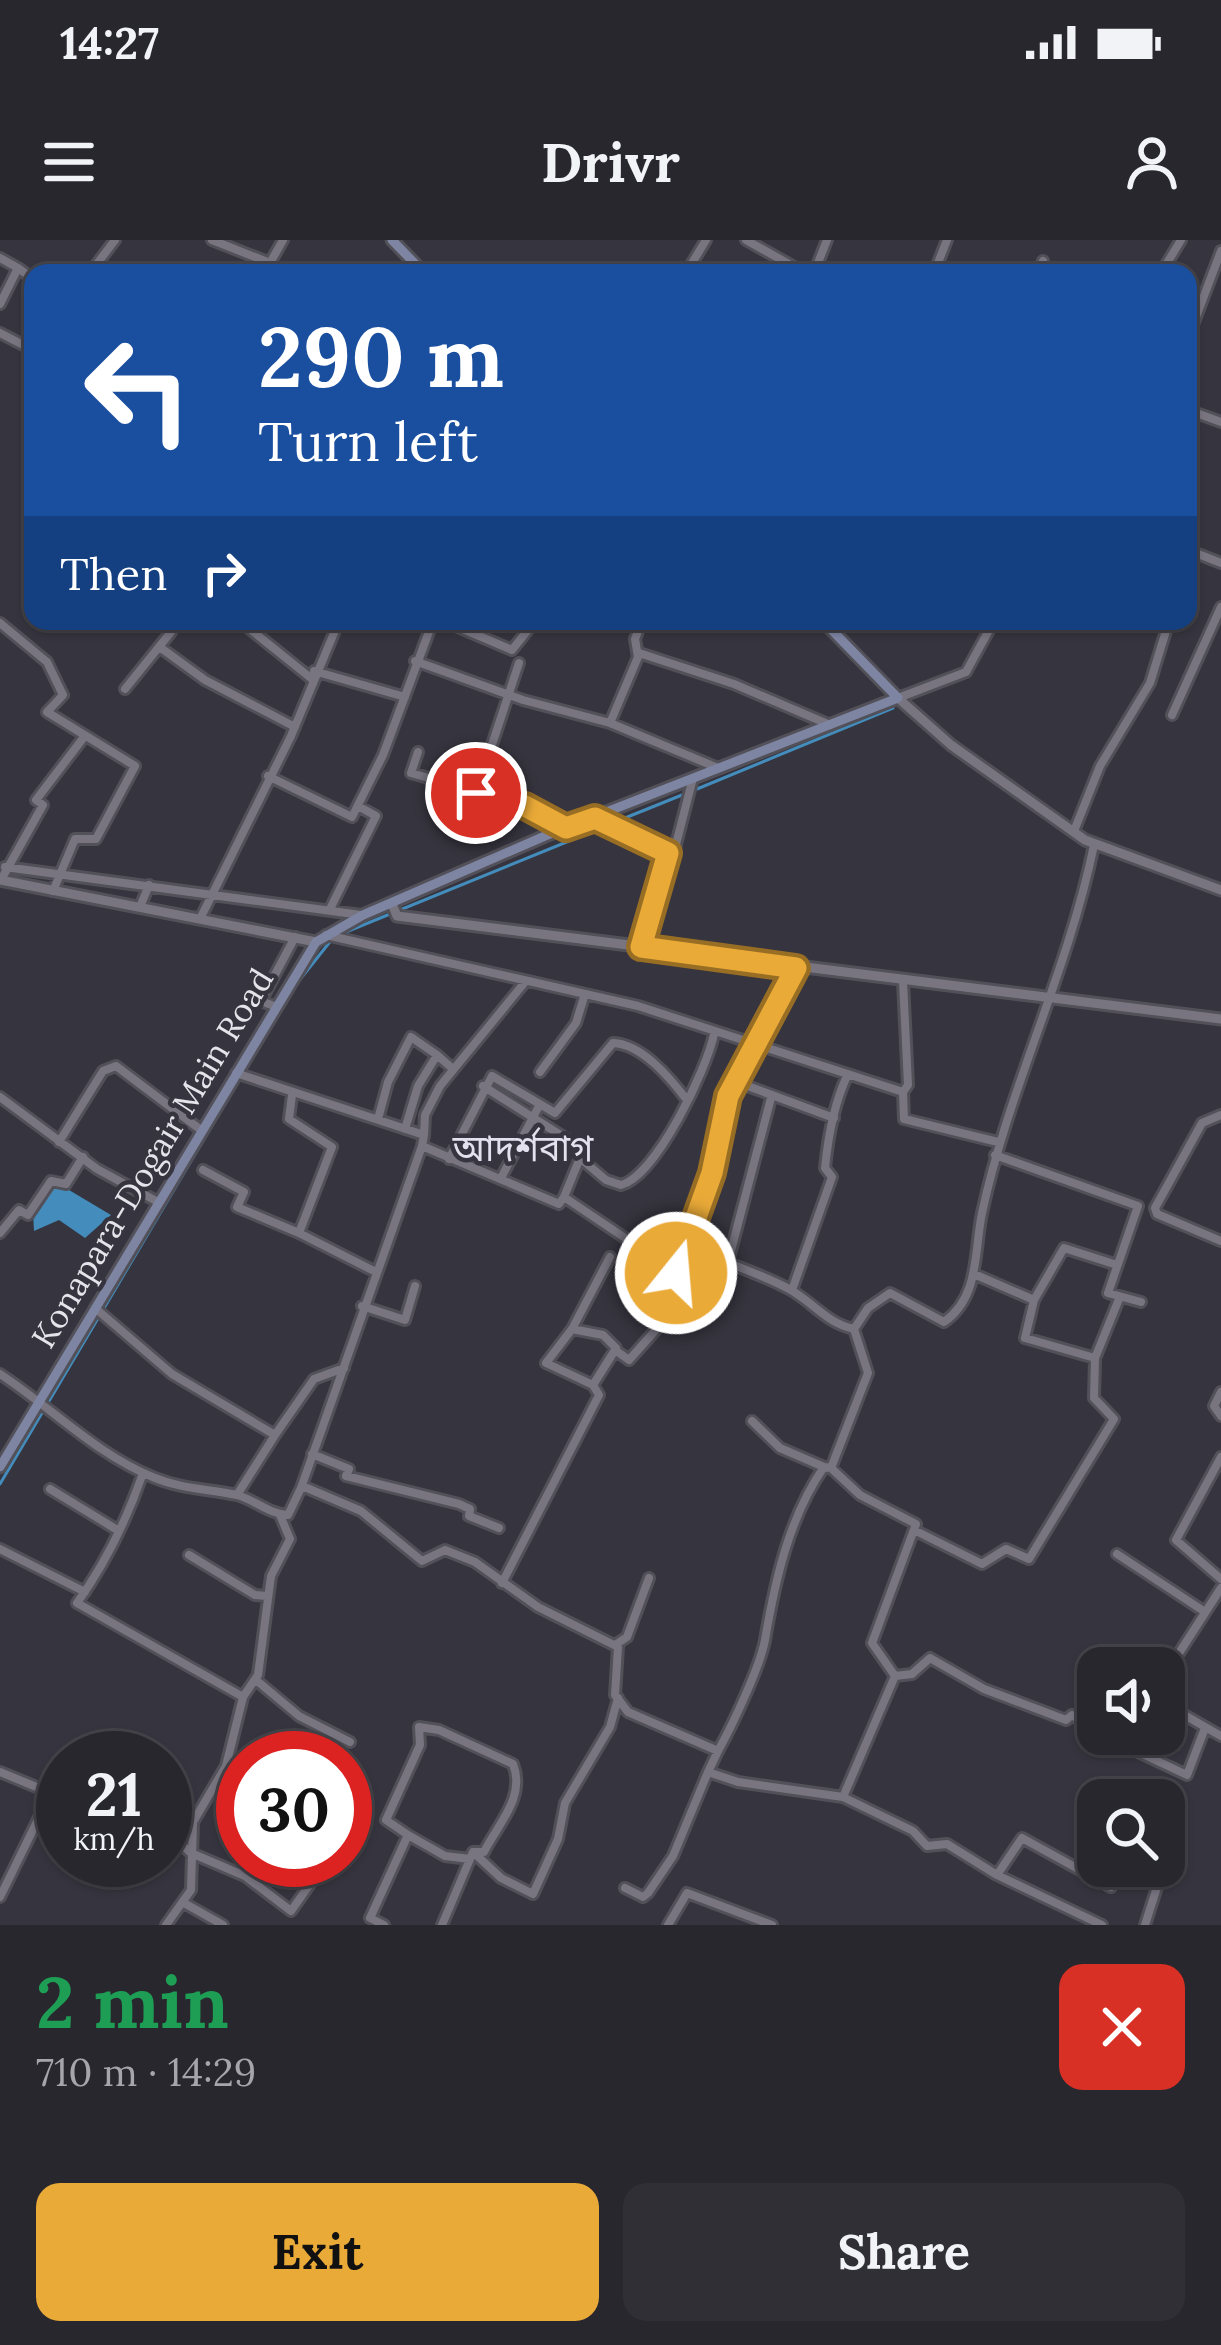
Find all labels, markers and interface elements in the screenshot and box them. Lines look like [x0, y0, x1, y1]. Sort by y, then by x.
text: 14:27 [60, 14, 159, 71]
text: Drivr [541, 128, 680, 197]
icon: menu [36, 129, 102, 195]
icon: person [1119, 129, 1185, 195]
text: 290 m [258, 302, 504, 410]
icon: left [60, 312, 216, 468]
text: Turn left [258, 407, 478, 476]
icon: right [191, 540, 257, 606]
text: Then [60, 545, 167, 602]
pin [425, 742, 527, 844]
icon: arrive [443, 760, 509, 826]
street label: Konapara-Dogair Main Road [22, 961, 282, 1355]
district label: আদর্শবাগ [452, 1125, 594, 1171]
position arrow [613, 1210, 739, 1336]
map controls [1077, 1647, 1185, 1887]
button: sound [1077, 1647, 1185, 1755]
speed limit sign: 30 [216, 1731, 372, 1887]
text: 21 [86, 1756, 142, 1832]
button: search [1077, 1779, 1185, 1887]
text: km/h [73, 1820, 155, 1858]
text: 2 min [36, 1956, 229, 2048]
button: close [1059, 1964, 1185, 2090]
text: 710 m · 14:29 [36, 2047, 256, 2097]
button: Exit [36, 2183, 599, 2321]
button: Share [623, 2183, 1185, 2321]

